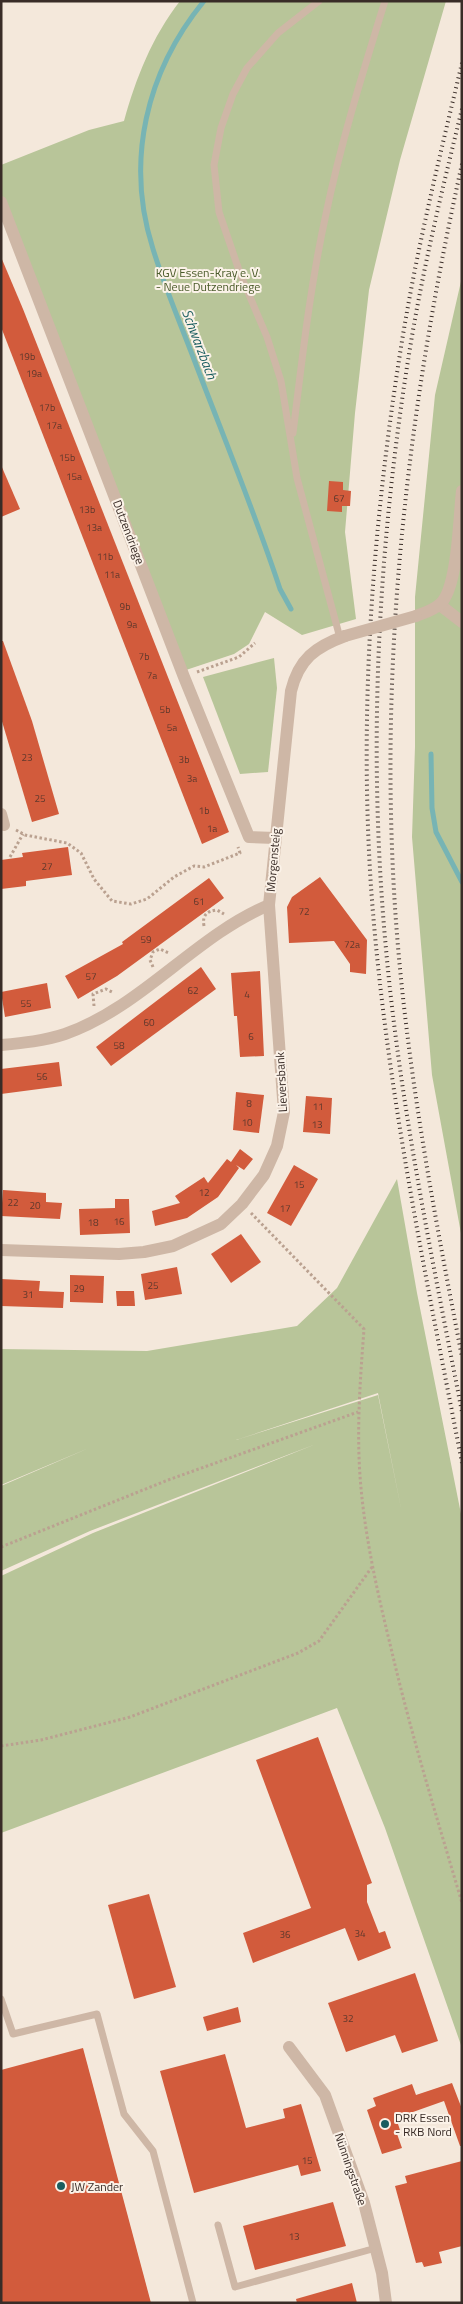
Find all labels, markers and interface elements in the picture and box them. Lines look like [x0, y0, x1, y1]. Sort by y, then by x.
park label: KGV Essen-Kray e. V. - Neue Dutzendriege [156, 263, 260, 296]
water label: Schwarzbach [177, 306, 223, 383]
house number: 19b [19, 349, 35, 364]
house number: 19a [26, 366, 42, 381]
house number: 17b [39, 400, 55, 415]
house number: 17a [46, 418, 62, 433]
house number: 15b [59, 450, 75, 465]
house number: 15a [66, 469, 82, 484]
house number: 67 [333, 491, 345, 506]
street label: Dutzendriege [108, 497, 150, 567]
house number: 13b [79, 502, 95, 517]
house number: 13a [86, 520, 102, 535]
house number: 11b [97, 549, 113, 564]
house number: 11a [104, 567, 120, 582]
house number: 9b [120, 599, 130, 614]
house number: 9a [127, 617, 137, 632]
house number: 7b [139, 649, 149, 664]
house number: 7a [147, 668, 157, 683]
house number: 5b [160, 702, 170, 717]
house number: 5a [167, 720, 177, 735]
house number: 23 [21, 750, 33, 765]
house number: 3b [179, 752, 189, 767]
house number: 3a [187, 771, 197, 786]
house number: 25 [34, 791, 46, 806]
house number: 1b [199, 803, 209, 818]
house number: 1a [207, 821, 217, 836]
street label: Morgensteig [261, 827, 285, 893]
house number: 27 [41, 859, 53, 874]
house number: 61 [193, 894, 205, 909]
house number: 72 [298, 904, 310, 919]
house number: 59 [140, 932, 152, 947]
house number: 72a [344, 937, 360, 952]
house number: 57 [85, 969, 97, 984]
house number: 62 [187, 983, 199, 998]
house number: 4 [244, 987, 250, 1002]
house number: 55 [20, 996, 32, 1011]
house number: 60 [143, 1015, 155, 1030]
house number: 6 [248, 1029, 254, 1044]
house number: 58 [113, 1038, 125, 1053]
street label: Lieversbank [270, 1051, 292, 1113]
house number: 56 [36, 1069, 48, 1084]
house number: 8 [246, 1096, 252, 1111]
house number: 11 [312, 1099, 324, 1114]
house number: 10 [241, 1115, 253, 1130]
house number: 13 [311, 1117, 323, 1132]
house number: 15 [293, 1177, 305, 1192]
house number: 12 [198, 1185, 210, 1200]
house number: 22 [7, 1195, 19, 1210]
house number: 20 [29, 1198, 41, 1213]
house number: 17 [279, 1201, 291, 1216]
house number: 16 [113, 1214, 125, 1229]
house number: 18 [87, 1215, 99, 1230]
house number: 25 [147, 1278, 159, 1293]
house number: 29 [73, 1281, 85, 1296]
house number: 31 [22, 1287, 34, 1302]
house number: 34 [354, 1926, 366, 1941]
house number: 36 [279, 1927, 291, 1942]
house number: 32 [342, 2011, 354, 2026]
place label: DRK Essen - RKB Nord [395, 2108, 452, 2141]
marker: DRK Essen - RKB Nord [379, 2118, 391, 2130]
street label: Nünningstraße [330, 2130, 372, 2208]
house number: 15 [301, 2153, 313, 2168]
place label: JW Zander [71, 2177, 123, 2196]
marker: JW Zander [55, 2180, 67, 2192]
house number: 13 [288, 2229, 300, 2244]

